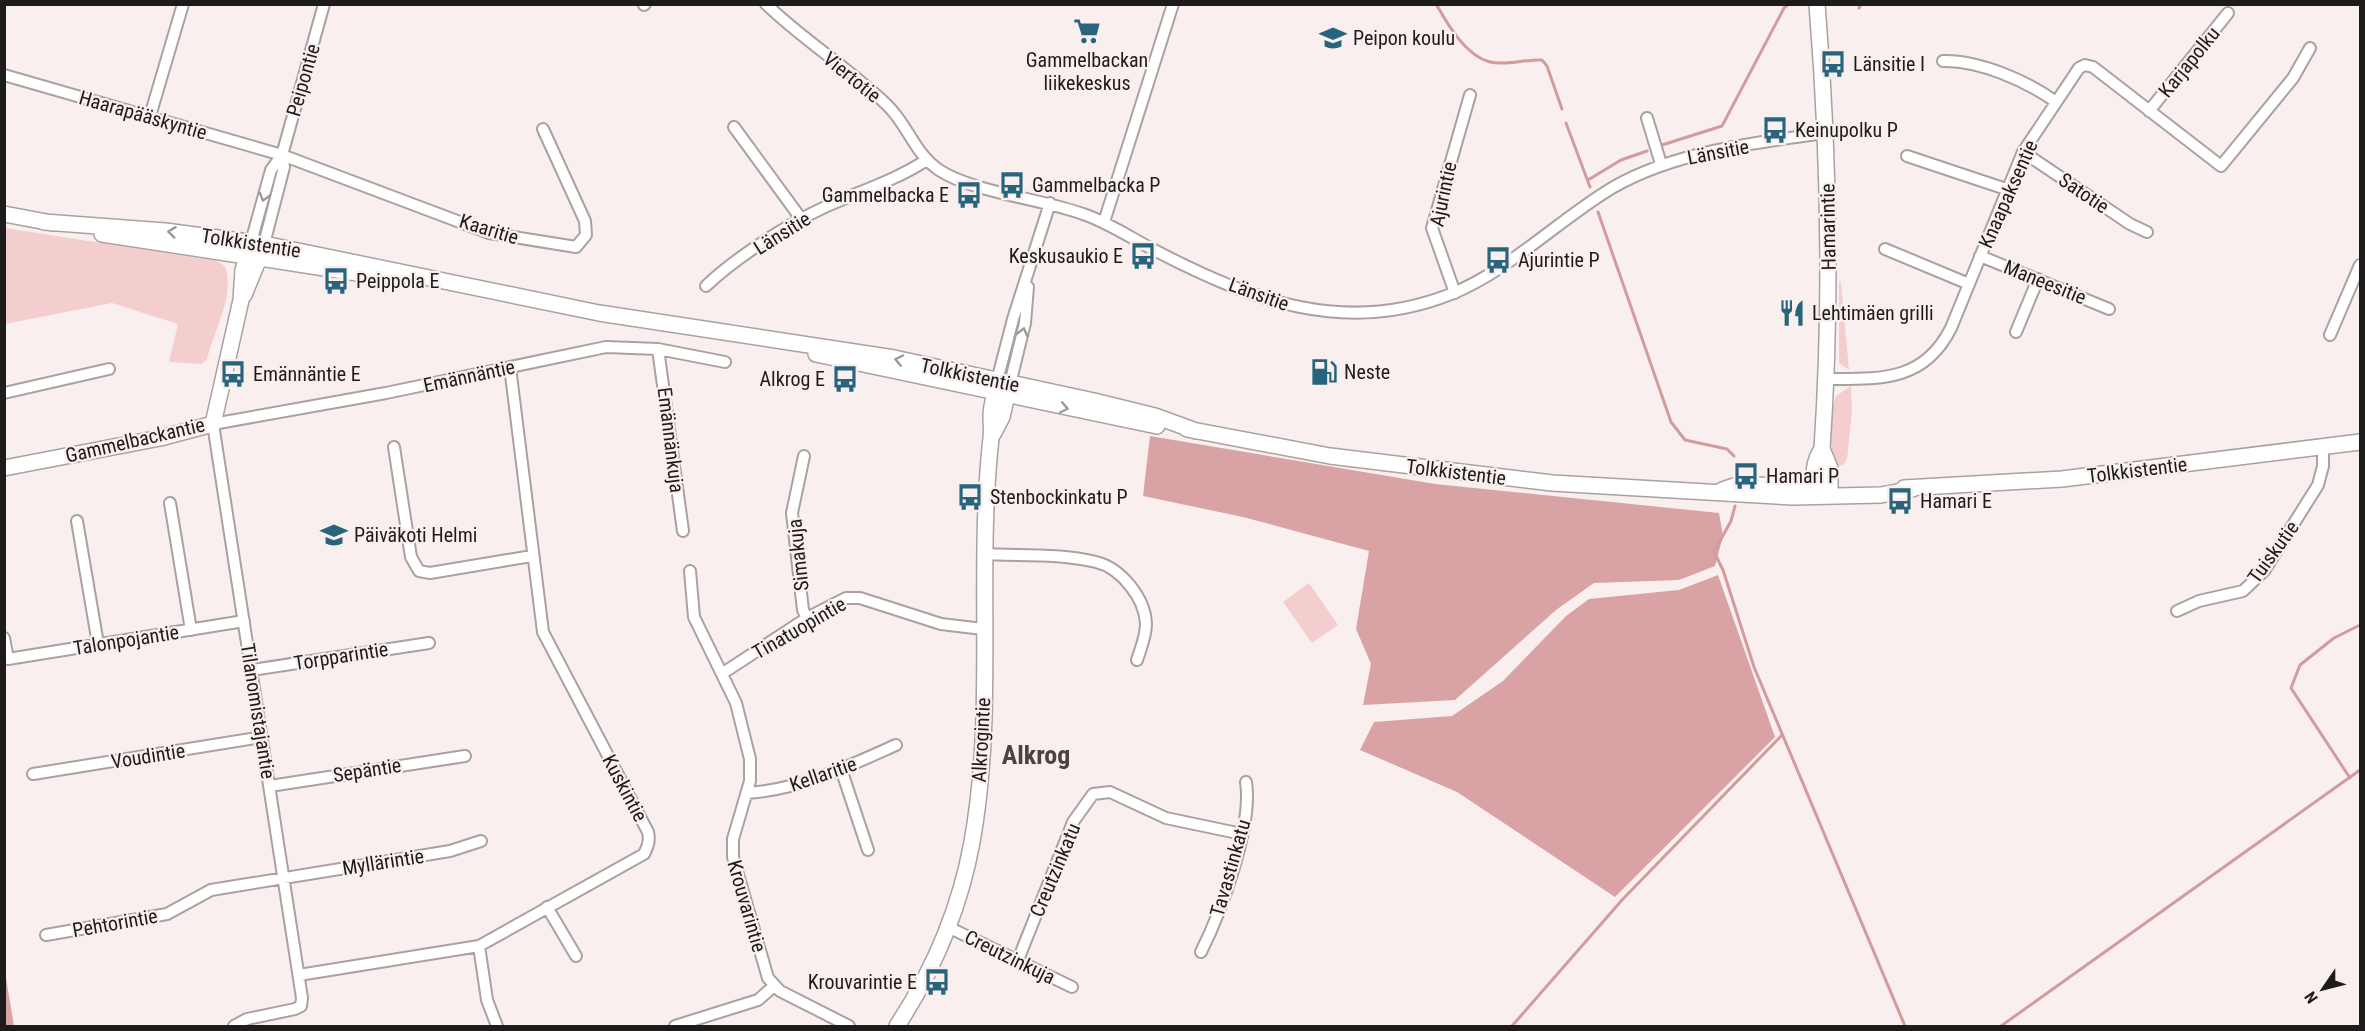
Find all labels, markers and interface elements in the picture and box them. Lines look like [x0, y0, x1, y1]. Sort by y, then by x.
supermarket icon: Gammelbackan liikekeskus [1072, 16, 1102, 46]
street label: Karjapolku [2153, 22, 2225, 102]
school or university icon: Peipon koulu [1318, 23, 1348, 53]
place label: Peipon koulu [1353, 26, 1455, 50]
street label: Peipontie [281, 41, 325, 119]
street label: Viertotie [818, 46, 886, 108]
place label: Gammelbackan liikekeskus [1026, 48, 1148, 95]
bus stop icon: Länsitie I [1818, 49, 1848, 79]
place label: Länsitie I [1853, 52, 1925, 76]
street label: Haarapääskyntie [76, 85, 210, 145]
bus stop icon: Keinupolku P [1760, 115, 1790, 145]
place label: Keinupolku P [1795, 118, 1898, 142]
street label: Länsitie [1685, 134, 1751, 170]
street label: Knaapaksentie [1973, 136, 2043, 252]
street label: Ajurintie [1424, 159, 1462, 229]
street label: Satotie [2054, 168, 2114, 218]
bus stop icon: Gammelbacka P [997, 170, 1027, 200]
place label: Gammelbacka P [1032, 173, 1160, 197]
bus stop icon: Gammelbacka E [954, 180, 984, 210]
place label: Gammelbacka E [822, 183, 949, 207]
street label: Hamarintie [1815, 183, 1841, 271]
one-way arrow [259, 191, 271, 202]
street label: Länsitie [749, 206, 815, 260]
street label: Kaaritie [456, 209, 522, 249]
street label: Tolkkistentie [199, 223, 303, 263]
one-way arrow [168, 226, 177, 238]
bus stop icon: Keskusaukio E [1128, 241, 1158, 271]
place label: Keskusaukio E [1009, 244, 1123, 268]
bus stop icon: Ajurintie P [1483, 245, 1513, 275]
place label: Ajurintie P [1518, 248, 1600, 272]
street label: Maneesitie [2000, 255, 2090, 309]
bus stop icon: Peippola E [321, 266, 351, 296]
place label: Peippola E [356, 269, 439, 293]
street label: Länsitie [1226, 272, 1292, 316]
restaurant icon: Lehtimäen grilli [1777, 298, 1807, 328]
place label: Lehtimäen grilli [1812, 301, 1934, 325]
one-way arrow [1015, 327, 1028, 337]
street label: Tolkkistentie [918, 353, 1022, 397]
one-way arrow [895, 354, 905, 367]
street label: Emännäntie [421, 355, 517, 397]
fuel station icon: Neste [1309, 357, 1339, 387]
bus stop icon: Emännäntie E [218, 359, 248, 389]
place label: Neste [1344, 360, 1390, 384]
place label: Emännäntie E [253, 362, 361, 386]
bus stop icon: Alkrog E [830, 364, 860, 394]
place label: Alkrog E [760, 367, 825, 391]
street label: Emännänkuja [653, 386, 689, 494]
one-way arrow [1059, 401, 1069, 414]
street label: Gammelbackantie [63, 412, 207, 468]
street label: Tolkkistentie [2086, 452, 2188, 488]
street label: Tolkkistentie [1405, 454, 1507, 490]
bus stop icon: Hamari P [1731, 461, 1761, 491]
place label: Hamari P [1766, 464, 1839, 488]
bus stop icon: Stenbockinkatu P [955, 482, 985, 512]
place label: Stenbockinkatu P [990, 485, 1128, 509]
bus stop icon: Hamari E [1885, 486, 1915, 516]
place label: Hamari E [1920, 489, 1992, 513]
street label: Tuiskutie [2242, 516, 2304, 588]
street label: Simakuja [782, 518, 814, 592]
school or university icon: Päiväkoti Helmi [319, 520, 349, 550]
place label: Päiväkoti Helmi [354, 523, 477, 547]
street label: Tinatuopintie [748, 592, 850, 664]
street label: Talonpojantie [71, 620, 181, 660]
street label: Torpparintie [292, 637, 390, 675]
street label: Tilanomistajantie [235, 642, 281, 780]
street label: Alkrogintie [967, 697, 995, 783]
street label: Voudintie [109, 738, 187, 774]
district label: Alkrog [1002, 740, 1070, 770]
street label: Kuskintie [597, 750, 653, 826]
street label: Kellaritie [786, 751, 860, 797]
street label: Sepäntie [331, 753, 403, 787]
street label: Tavastinkatu [1205, 817, 1255, 919]
street label: Creutzinkatu [1025, 820, 1085, 920]
street label: Myllärintie [340, 844, 426, 880]
street label: Krouvarintie [722, 857, 772, 955]
street label: Pehtorintie [71, 904, 159, 942]
street label: Creutzinkuja [961, 925, 1059, 989]
north arrow [2293, 959, 2353, 1019]
bus stop icon: Krouvarintie E [922, 967, 952, 997]
place label: Krouvarintie E [808, 970, 917, 994]
text: N [2301, 988, 2322, 1007]

